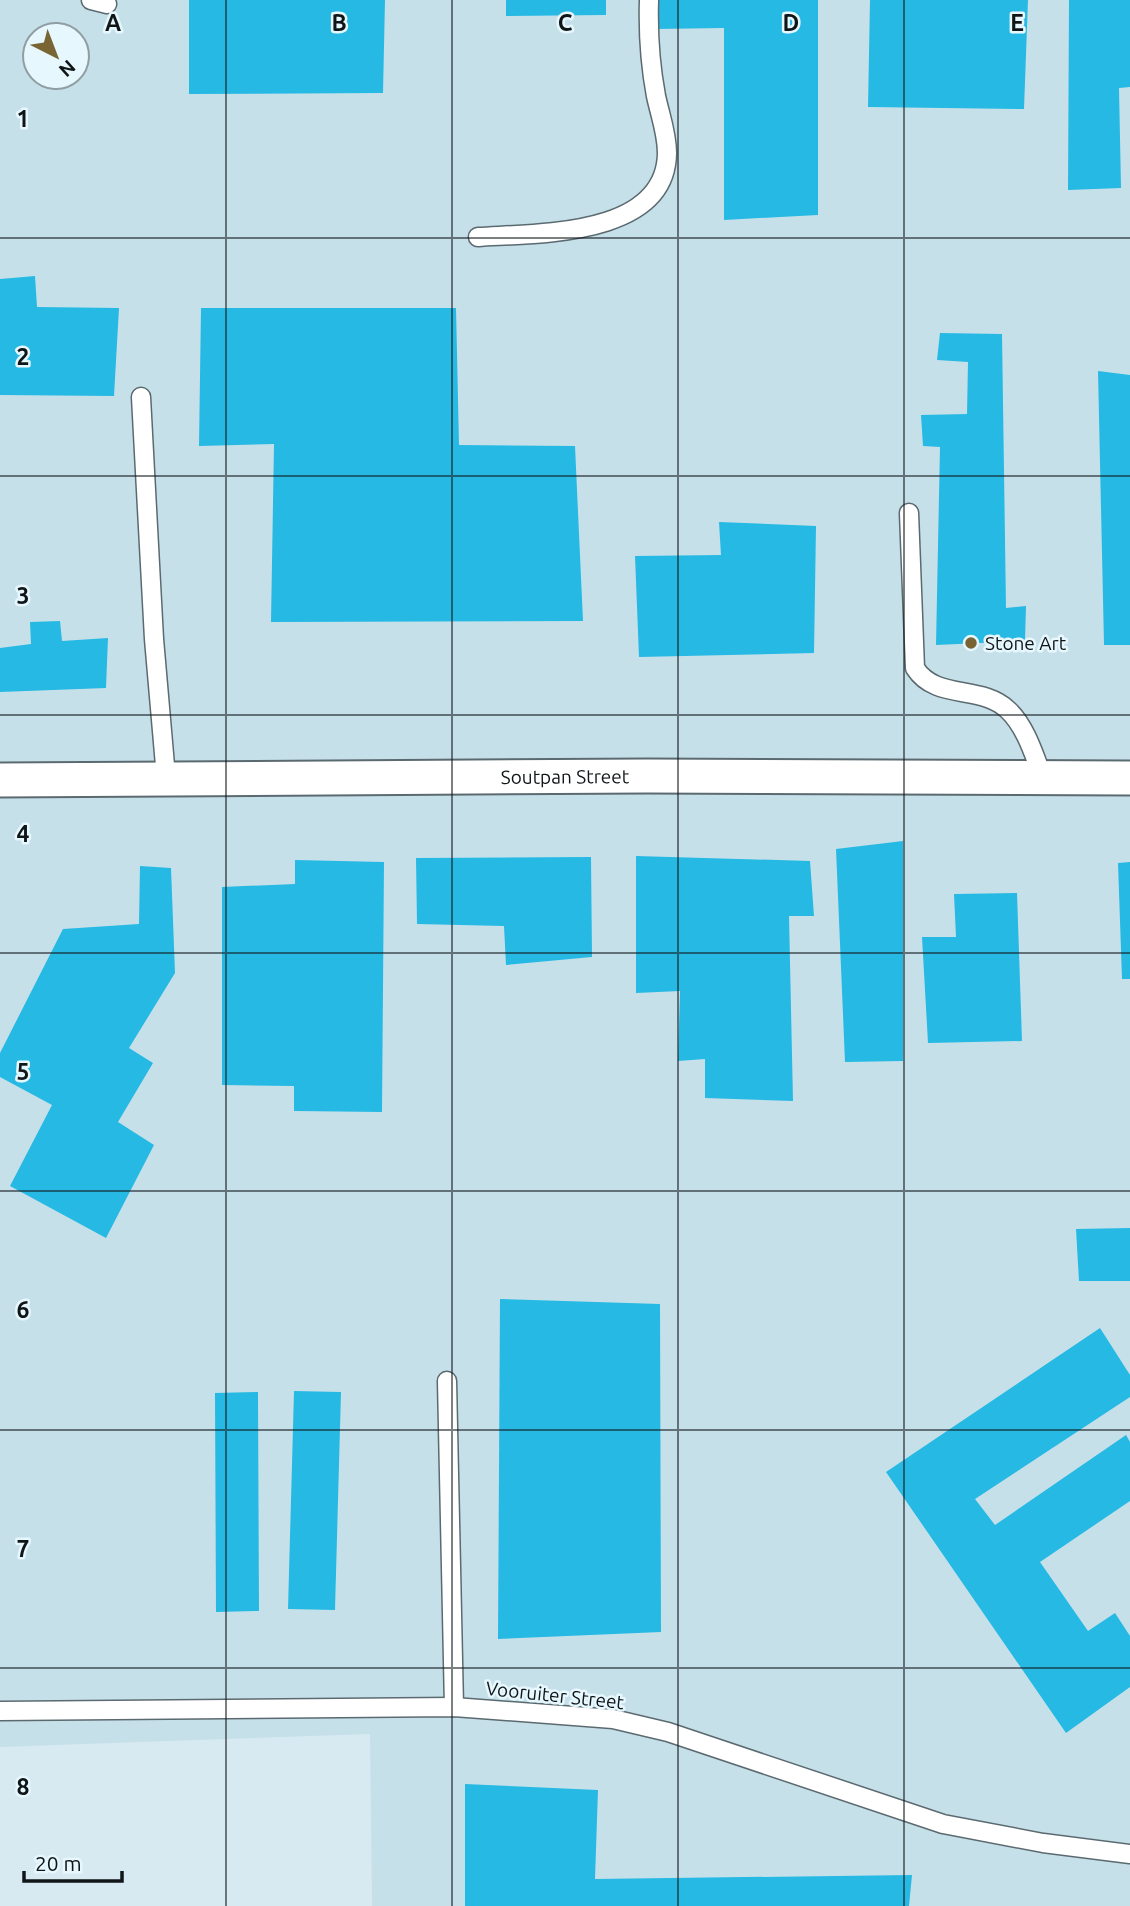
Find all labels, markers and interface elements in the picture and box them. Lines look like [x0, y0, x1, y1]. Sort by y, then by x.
text: A [105, 10, 121, 35]
text: B [331, 10, 347, 35]
text: C [558, 10, 573, 35]
text: D [783, 10, 799, 35]
text: E [1010, 10, 1024, 35]
north arrow [21, 21, 91, 91]
text: N [55, 56, 80, 82]
text: 1 [17, 106, 29, 131]
text: 2 [17, 344, 29, 369]
text: 3 [17, 583, 29, 608]
place label: Stone Art [985, 632, 1067, 654]
marker: Stone Art [963, 635, 979, 651]
street label: Soutpan Street [501, 765, 630, 788]
text: 4 [17, 821, 30, 846]
text: 5 [17, 1059, 29, 1084]
text: 6 [17, 1297, 30, 1322]
text: 7 [17, 1536, 29, 1561]
street label: Vooruiter Street [485, 1677, 626, 1713]
text: 8 [17, 1774, 29, 1799]
scale bar [24, 1840, 122, 1884]
text: 20 m [35, 1851, 82, 1875]

